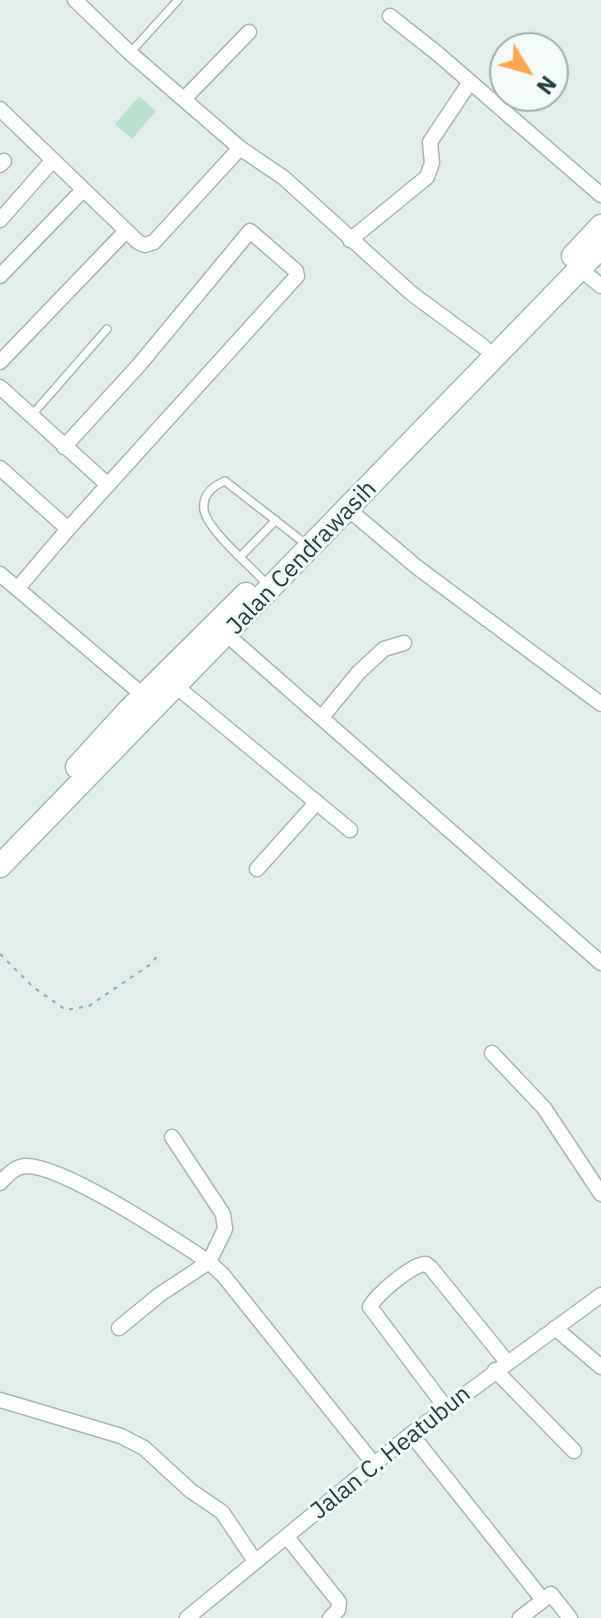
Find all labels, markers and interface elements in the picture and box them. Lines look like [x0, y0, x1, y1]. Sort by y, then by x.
north arrow [489, 32, 569, 112]
text: N [531, 70, 563, 101]
street label: Jalan Cendrawasih [221, 475, 383, 641]
street label: Jalan C. Heatubun [305, 1380, 477, 1526]

